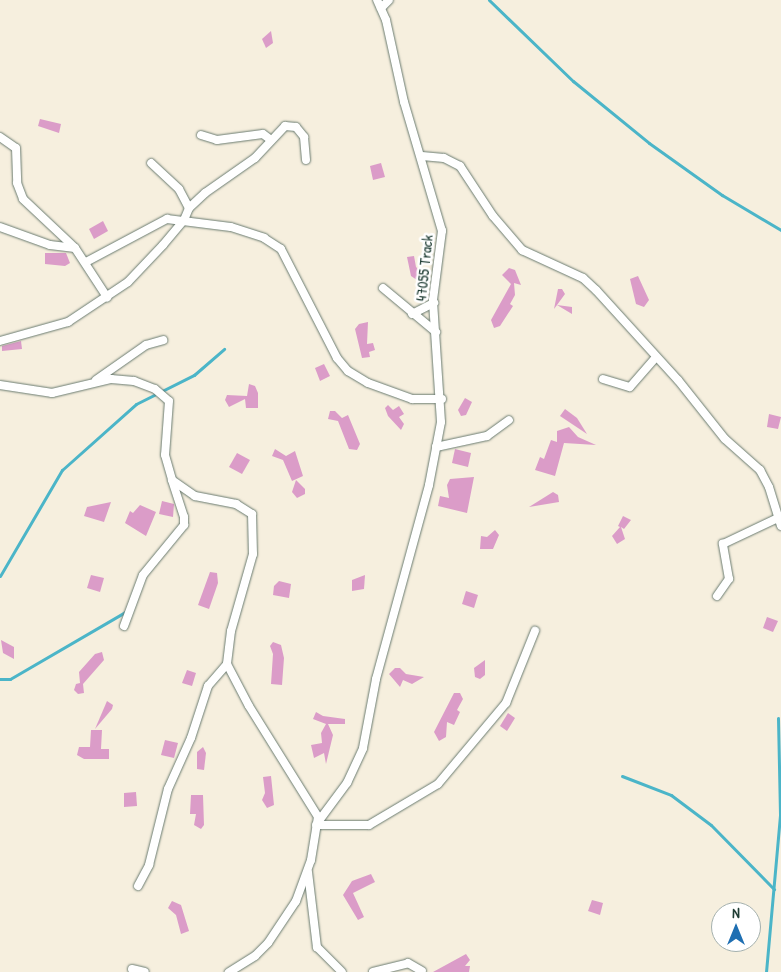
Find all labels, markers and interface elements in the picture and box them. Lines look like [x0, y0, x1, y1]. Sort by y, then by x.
street label: 47055 Track [412, 234, 436, 302]
north arrow [711, 902, 761, 952]
text: N [732, 903, 740, 922]

